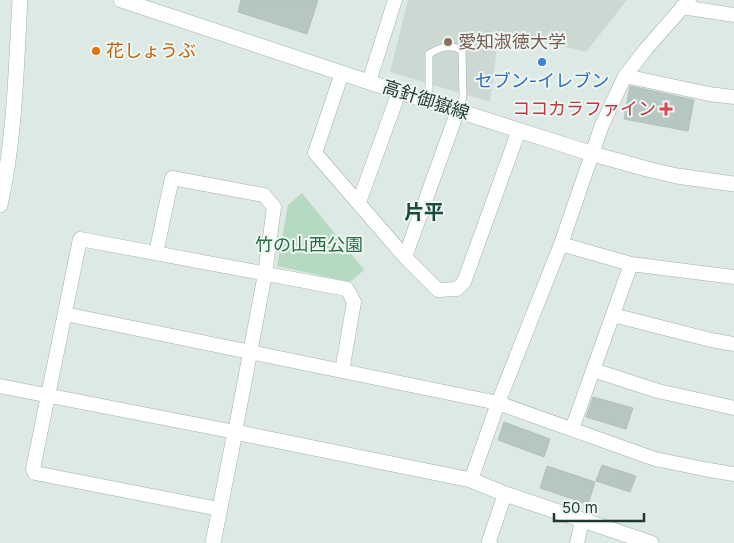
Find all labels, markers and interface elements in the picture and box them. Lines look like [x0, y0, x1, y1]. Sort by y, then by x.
place label: 愛知淑徳大学 [458, 31, 566, 52]
marker: 愛知淑徳大学 [442, 36, 454, 48]
place label: 花しょうぶ [106, 40, 196, 61]
marker: 花しょうぶ [90, 45, 102, 57]
marker: セブン-イレブン [536, 56, 548, 68]
place label: セブン-イレブン [475, 70, 609, 91]
street label: 高針御嶽線 [380, 76, 472, 123]
place label: ココカラファイン [512, 98, 656, 119]
marker: ココカラファイン [660, 103, 672, 115]
district label: 片平 [404, 200, 444, 224]
park label: 竹の山西公園 [255, 234, 363, 255]
scale bar [554, 490, 644, 522]
text: 50 m [562, 498, 598, 517]

